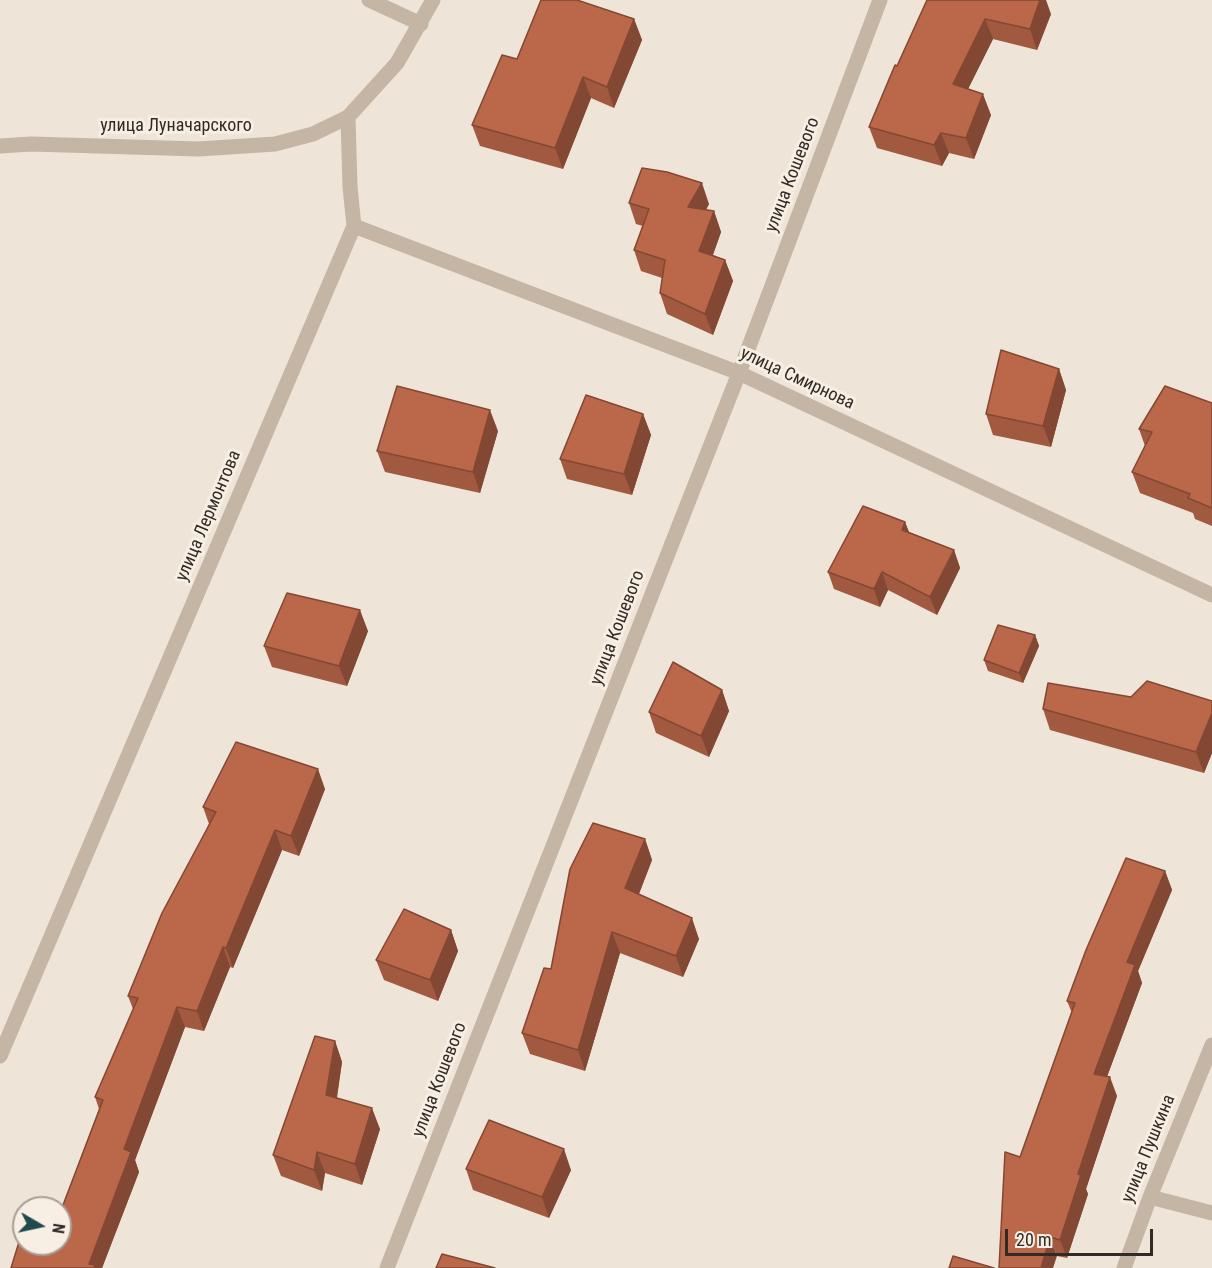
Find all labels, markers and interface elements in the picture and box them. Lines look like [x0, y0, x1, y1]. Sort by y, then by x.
street label: улица Кошевого [761, 114, 825, 236]
street label: улица Луначарского [100, 115, 252, 137]
street label: улица Смирнова [737, 343, 857, 415]
street label: улица Лермонтова [172, 447, 246, 585]
street label: улица Кошевого [586, 567, 650, 689]
street label: улица Кошевого [408, 1019, 472, 1141]
street label: улица Пушкина [1118, 1092, 1180, 1206]
north arrow [12, 1196, 72, 1256]
scale bar [1008, 1217, 1156, 1255]
text: N [48, 1222, 68, 1235]
text: 20 m [1016, 1229, 1051, 1250]

